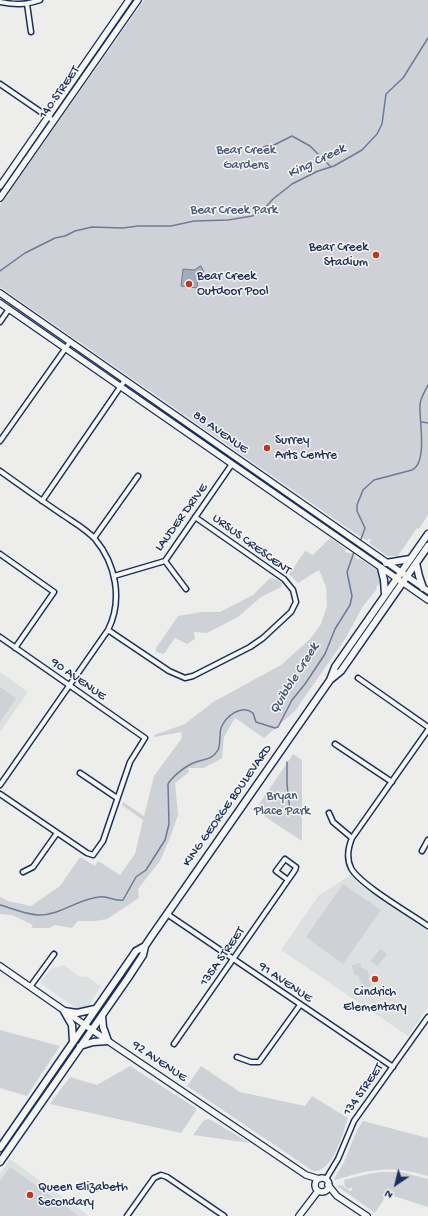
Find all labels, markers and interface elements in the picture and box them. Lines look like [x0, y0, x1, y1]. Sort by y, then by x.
street label: 140 STREET [36, 64, 84, 122]
water label: King Creek [285, 141, 349, 183]
park label: Bear Creek Gardens [216, 143, 276, 174]
park label: Bear Creek Park [191, 203, 277, 219]
place label: Bear Creek Stadium [309, 240, 368, 271]
marker: Bear Creek Stadium [371, 250, 381, 260]
place label: Bear Creek Outdoor Pool [197, 269, 269, 300]
marker: Bear Creek Outdoor Pool [184, 279, 194, 289]
street label: 88 AVENUE [189, 408, 251, 458]
place label: Surrey Arts Centre [275, 433, 337, 464]
marker: Surrey Arts Centre [262, 443, 272, 453]
street label: LAUDER DRIVE [152, 481, 212, 555]
street label: URSUS CRESCENT [209, 511, 293, 579]
water label: Quibble Creek [267, 640, 323, 718]
street label: 90 AVENUE [47, 655, 109, 705]
street label: KING GEORGE BOULEVARD [180, 742, 276, 870]
park label: Bryan Place Park [254, 789, 310, 820]
street label: 135A STREET [197, 924, 249, 990]
street label: 91 AVENUE [255, 959, 315, 1007]
marker: Cindrich Elementary [370, 974, 380, 984]
place label: Cindrich Elementary [343, 985, 407, 1016]
street label: 92 AVENUE [129, 1038, 189, 1086]
street label: 134 STREET [340, 1061, 388, 1119]
north arrow [376, 1164, 416, 1204]
place label: Queen Elizabeth Secondary [38, 1180, 128, 1211]
text: N [383, 1187, 396, 1201]
marker: Queen Elizabeth Secondary [25, 1190, 35, 1200]

